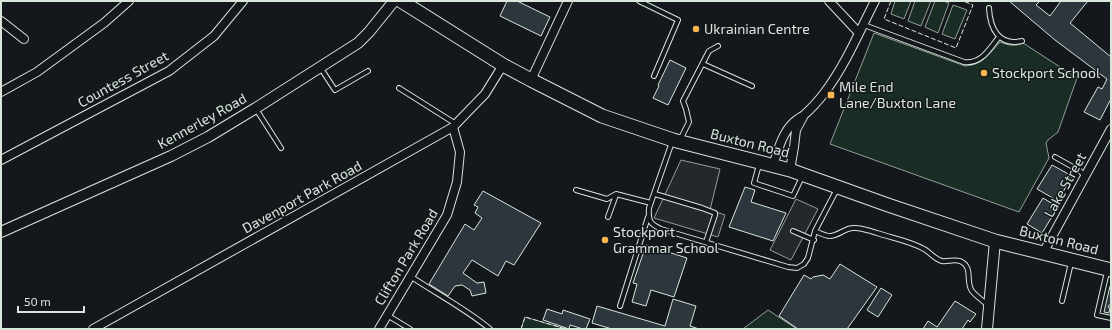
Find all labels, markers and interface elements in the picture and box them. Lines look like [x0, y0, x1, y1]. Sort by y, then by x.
place label: Ukrainian Centre [704, 20, 810, 37]
marker: Ukrainian Centre [691, 24, 701, 34]
street label: Countess Street [74, 47, 171, 111]
place label: Stockport School [992, 64, 1101, 81]
marker: Stockport School [979, 68, 989, 78]
place label: Mile End Lane/Buxton Lane [839, 78, 956, 111]
street label: Kennerley Road [154, 89, 249, 152]
marker: Mile End Lane/Buxton Lane [826, 90, 836, 100]
street label: Buxton Road [709, 124, 791, 161]
street label: Lake Street [1040, 149, 1089, 220]
street label: Davenport Park Road [239, 157, 364, 236]
street label: Clifton Park Road [370, 206, 441, 308]
street label: Buxton Road [1018, 221, 1100, 258]
place label: Stockport Grammar School [613, 223, 719, 256]
marker: Stockport Grammar School [600, 235, 610, 245]
scale bar [18, 288, 84, 314]
text: 50 m [24, 294, 51, 308]

